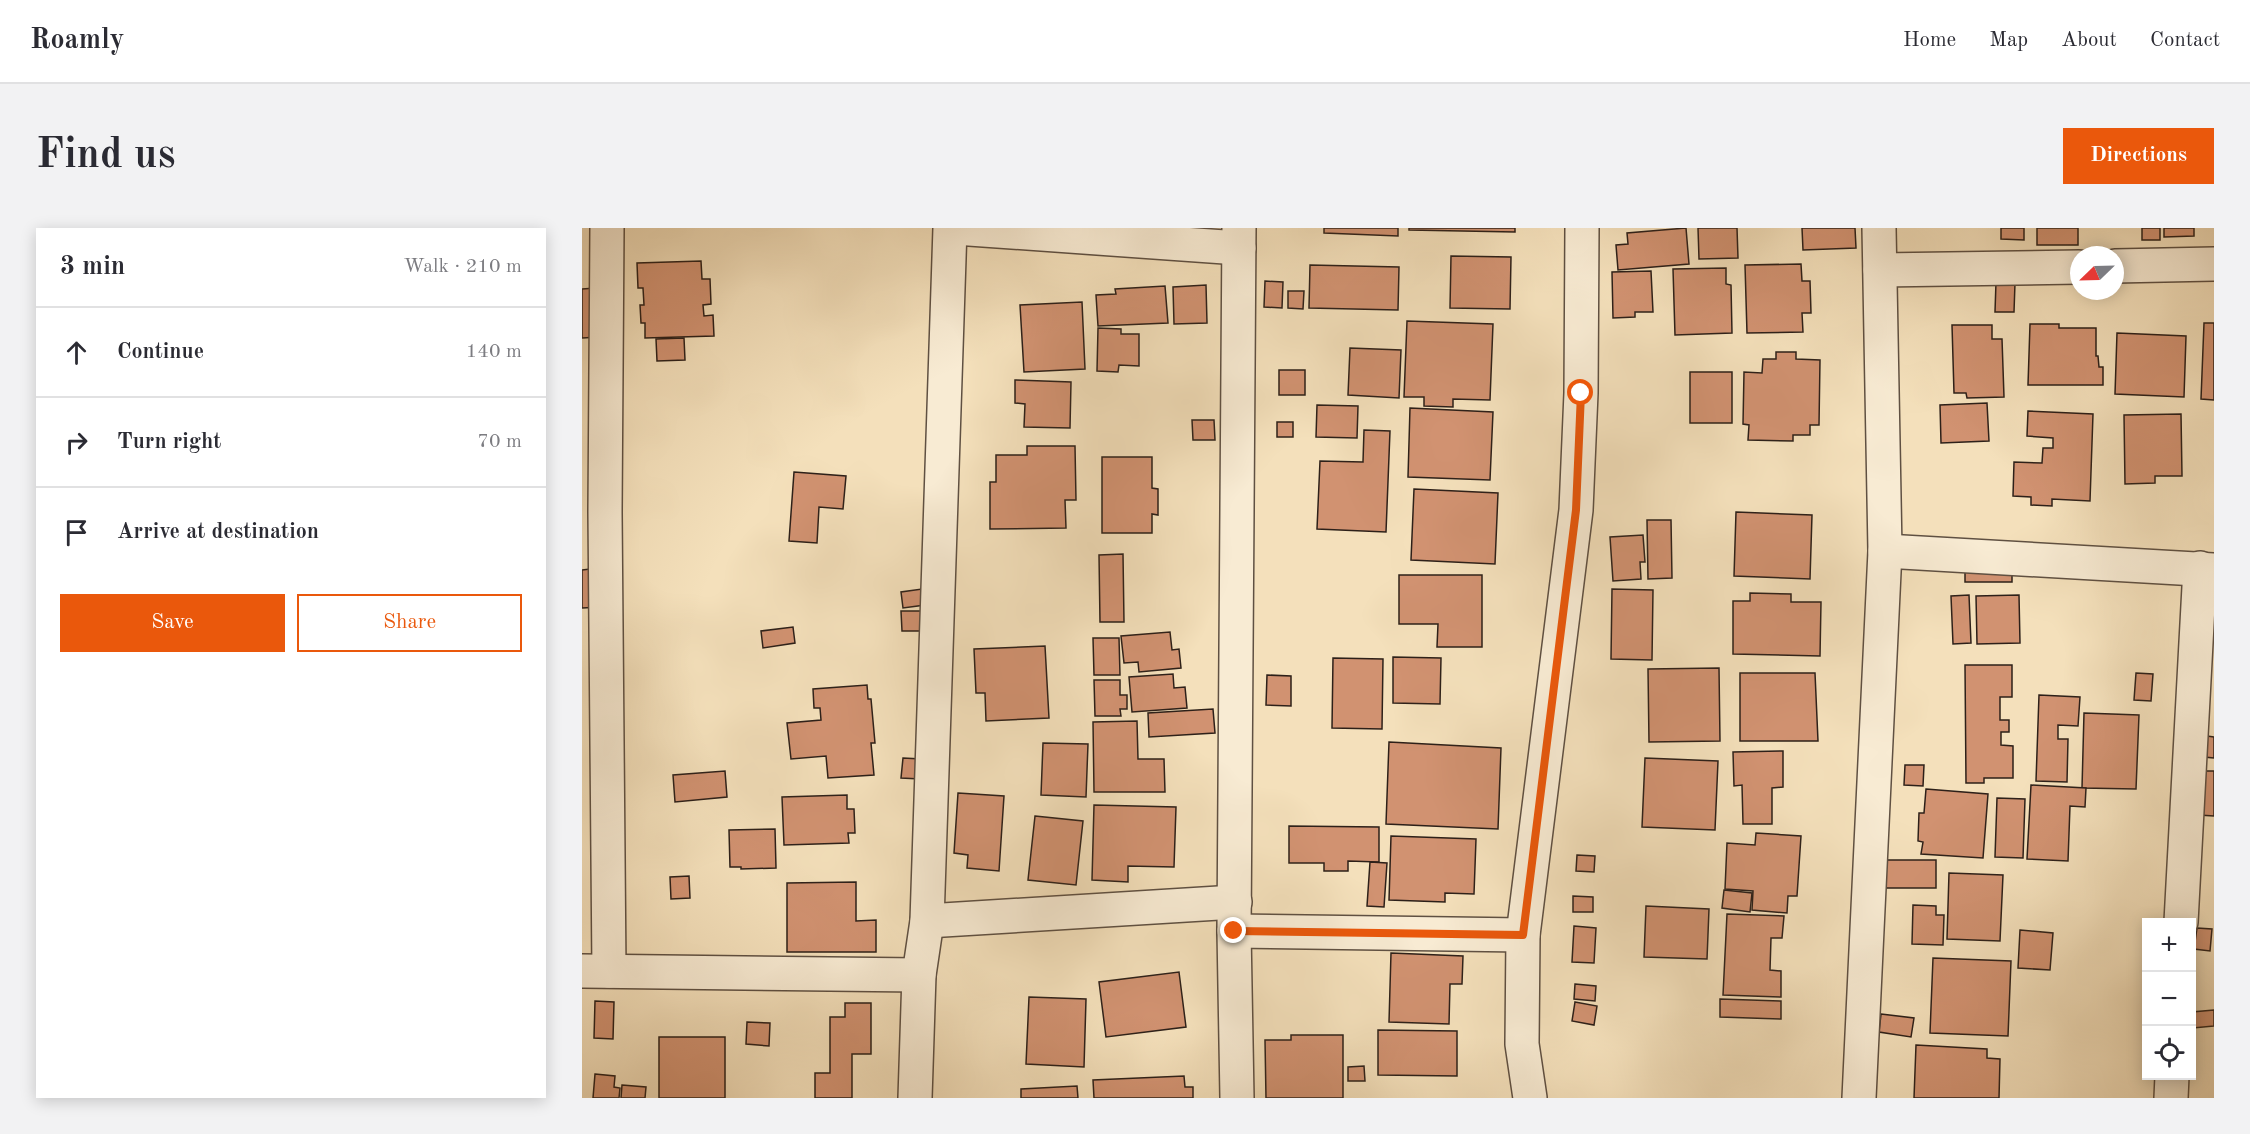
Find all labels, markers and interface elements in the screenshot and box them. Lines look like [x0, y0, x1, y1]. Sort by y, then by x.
text: Roamly [30, 27, 124, 55]
text: Home [1903, 30, 1956, 51]
text: Map [1989, 30, 2028, 51]
text: About [2061, 30, 2117, 51]
text: Contact [2150, 30, 2220, 51]
button: Directions [2063, 128, 2214, 184]
text: Find us [36, 135, 175, 177]
north arrow [2070, 246, 2124, 300]
text: 3 min [60, 254, 125, 280]
text: Walk · 210 m [403, 257, 522, 277]
icon: ahead [60, 336, 93, 369]
text: Continue [117, 341, 204, 363]
text: 140 m [466, 342, 522, 362]
route start [1567, 379, 1593, 405]
icon: right [60, 426, 93, 459]
text: Turn right [117, 431, 221, 453]
text: 70 m [477, 432, 522, 452]
icon: arrive [60, 516, 93, 549]
text: Arrive at destination [117, 521, 319, 543]
button: Save [60, 594, 285, 652]
button: Share [297, 594, 522, 652]
route end [1220, 917, 1246, 943]
map controls [2142, 918, 2196, 1080]
button: + [2142, 918, 2196, 972]
button: − [2142, 972, 2196, 1026]
button: locate [2142, 1026, 2196, 1080]

